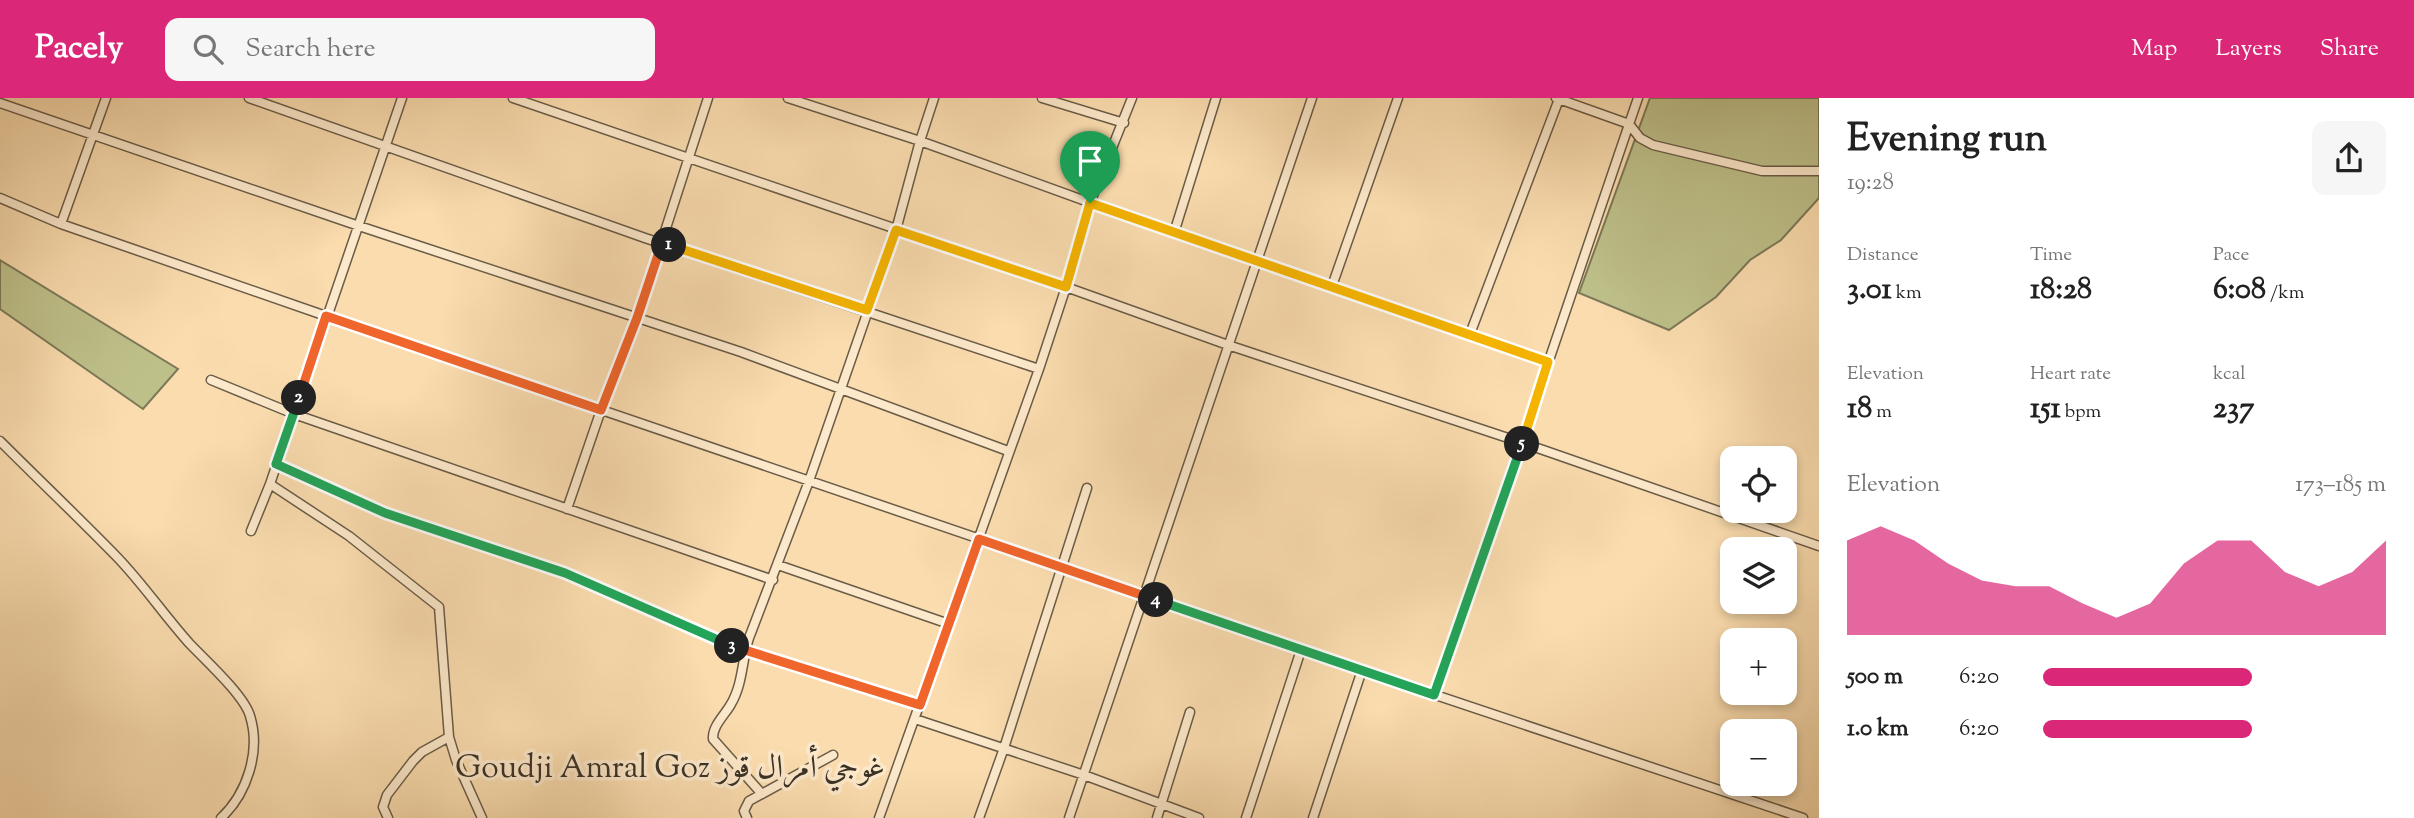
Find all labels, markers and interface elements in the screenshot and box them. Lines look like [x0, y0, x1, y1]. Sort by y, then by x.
search box [165, 18, 655, 81]
text: Pacely [35, 25, 123, 73]
icon: search [189, 30, 227, 68]
text: Search here [245, 31, 376, 68]
text: Map [2131, 32, 2177, 66]
text: Layers [2215, 32, 2282, 66]
text: Share [2320, 32, 2379, 66]
text: Evening run [1847, 114, 2047, 168]
button: share [2312, 121, 2386, 195]
pin [1060, 131, 1120, 203]
icon: arrive [1071, 142, 1109, 180]
text: 19:28 [1847, 167, 1894, 200]
pin: 1 [652, 228, 686, 262]
text: 1 [665, 231, 672, 258]
text: Distance [1847, 242, 1919, 269]
text: Time [2030, 242, 2072, 269]
text: Pace [2213, 242, 2249, 269]
text: 3.01 [1847, 269, 1892, 312]
text: 18:28 [2030, 269, 2092, 312]
text: 6:08 [2213, 269, 2266, 312]
text: km [1892, 280, 1922, 307]
text: /km [2266, 280, 2304, 307]
text: Elevation [1847, 361, 1924, 388]
text: Heart rate [2030, 361, 2111, 388]
text: kcal [2213, 361, 2246, 388]
pin: 2 [282, 380, 316, 416]
text: 2 [294, 384, 303, 411]
text: 18 [1847, 388, 1872, 431]
text: 151 [2030, 388, 2061, 431]
text: 237 [2213, 388, 2254, 431]
text: m [1872, 399, 1892, 426]
text: bpm [2061, 399, 2101, 426]
pin: 5 [1504, 426, 1540, 462]
text: 5 [1518, 430, 1525, 457]
map controls [1720, 446, 1797, 796]
button: locate [1720, 446, 1797, 523]
text: Elevation [1847, 469, 1940, 502]
text: 173–185 m [2295, 469, 2386, 502]
button: layers [1720, 537, 1797, 614]
pin: 4 [1138, 582, 1174, 618]
text: 4 [1151, 586, 1160, 613]
pin: 3 [714, 628, 750, 664]
button: + [1720, 628, 1797, 705]
text: 3 [728, 632, 735, 659]
text: 500 m [1847, 661, 1903, 694]
text: 6:20 [1959, 661, 1999, 694]
text: 1.0 km [1847, 713, 1909, 746]
text: 6:20 [1959, 713, 1999, 746]
button: − [1720, 719, 1797, 796]
district label: Goudji Amral Goz غوجي أمرال قوز [455, 744, 885, 792]

